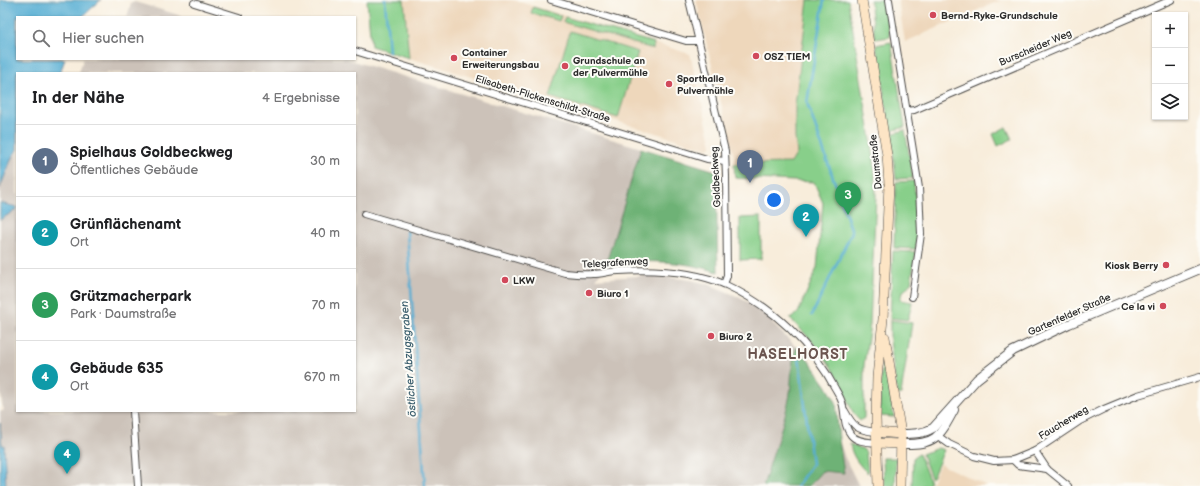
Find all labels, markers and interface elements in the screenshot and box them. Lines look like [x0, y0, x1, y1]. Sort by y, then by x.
marker: Bernd-Ryke-Grundschule [928, 10, 938, 20]
place label: Bernd-Ryke-Grundschule [941, 10, 1058, 22]
map controls [1152, 12, 1188, 120]
button: + [1152, 12, 1188, 48]
search box [16, 16, 356, 60]
icon: search [30, 27, 52, 49]
street label: Burscheider Weg [997, 27, 1074, 69]
text: Hier suchen [62, 29, 144, 48]
place label: Container Erweiterungsbau [462, 47, 539, 71]
button: − [1152, 48, 1188, 84]
marker: OSZ TIEM [751, 51, 761, 61]
place label: OSZ TIEM [764, 51, 810, 63]
marker: Container Erweiterungsbau [449, 53, 459, 63]
place label: Grundschule an der Pulvermühle [573, 55, 648, 79]
marker: Grundschule an der Pulvermühle [560, 61, 570, 71]
street label: Elisabeth-Flickenschildt-Straße [474, 73, 612, 125]
place label: Sporthalle Pulvermühle [677, 73, 734, 97]
marker: Sporthalle Pulvermühle [664, 79, 674, 89]
button: layers [1152, 84, 1188, 120]
text: In der Nähe [32, 88, 125, 108]
text: 4 Ergebnisse [262, 90, 340, 106]
street label: Daumstraße [867, 134, 885, 190]
text: Spielhaus Goldbeckweg [70, 143, 233, 162]
street label: Goldbeckweg [708, 146, 724, 208]
pin: 1 [737, 150, 763, 183]
text: 1 [42, 153, 48, 169]
text: 30 m [310, 153, 340, 169]
text: Öffentliches Gebäude [70, 162, 198, 178]
pin: 3 [835, 182, 861, 215]
your location [764, 190, 784, 210]
pin: 2 [793, 204, 819, 237]
text: Grünflächenamt [70, 215, 181, 234]
text: 2 [41, 225, 49, 241]
text: 40 m [310, 225, 340, 241]
text: Ort [70, 234, 89, 250]
street label: Telegrafenweg [582, 255, 649, 271]
place label: Kiosk Berry [1105, 260, 1158, 272]
marker: Kiosk Berry [1161, 260, 1171, 270]
marker: LKW [500, 275, 510, 285]
place label: LKW [513, 275, 536, 287]
text: Grützmacherpark [70, 287, 191, 306]
marker: Biuro 1 [584, 288, 594, 298]
place label: Biuro 1 [597, 288, 628, 300]
street label: Gartenfelder Straße [1026, 291, 1113, 339]
text: 3 [41, 297, 49, 313]
text: 70 m [312, 297, 340, 313]
water label: östlicher Abzugsgraben [398, 301, 419, 417]
place label: Ce la vi [1121, 301, 1155, 313]
marker: Ce la vi [1158, 301, 1168, 311]
text: Park · Daumstraße [70, 306, 176, 322]
marker: Biuro 2 [706, 331, 716, 341]
place label: Biuro 2 [719, 331, 752, 343]
district label: HASELHORST [748, 346, 849, 363]
text: Gebäude 635 [70, 359, 163, 378]
text: 4 [41, 369, 49, 385]
text: 670 m [304, 369, 340, 385]
text: Ort [70, 378, 89, 394]
street label: Faucherweg [1037, 403, 1091, 442]
pin: 4 [54, 441, 80, 474]

